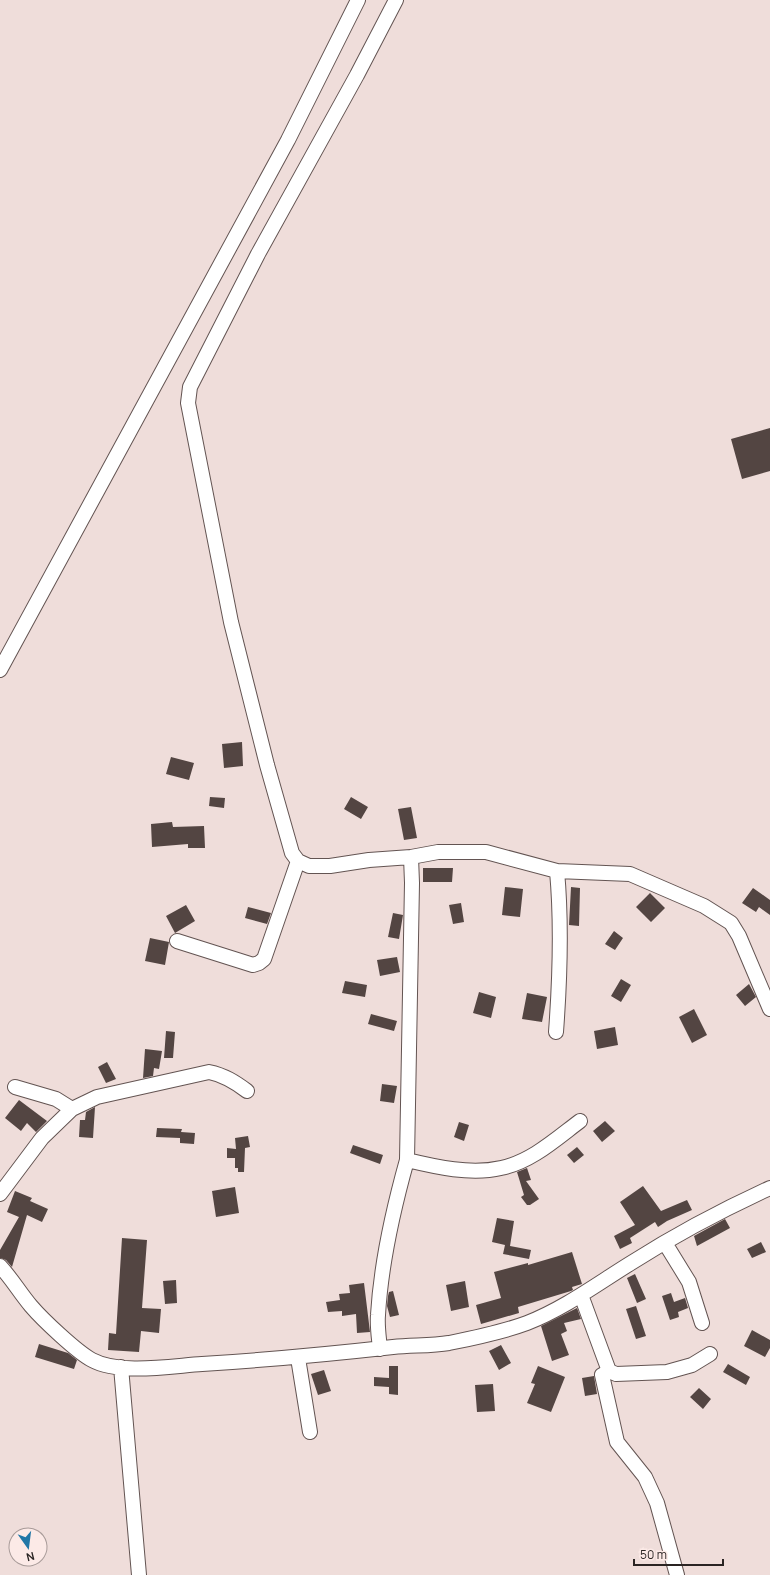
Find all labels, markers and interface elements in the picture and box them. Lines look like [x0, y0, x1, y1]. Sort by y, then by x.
north arrow [8, 1527, 48, 1567]
scale bar [634, 1541, 723, 1567]
text: 50 m [640, 1546, 667, 1563]
text: N [25, 1549, 36, 1565]

